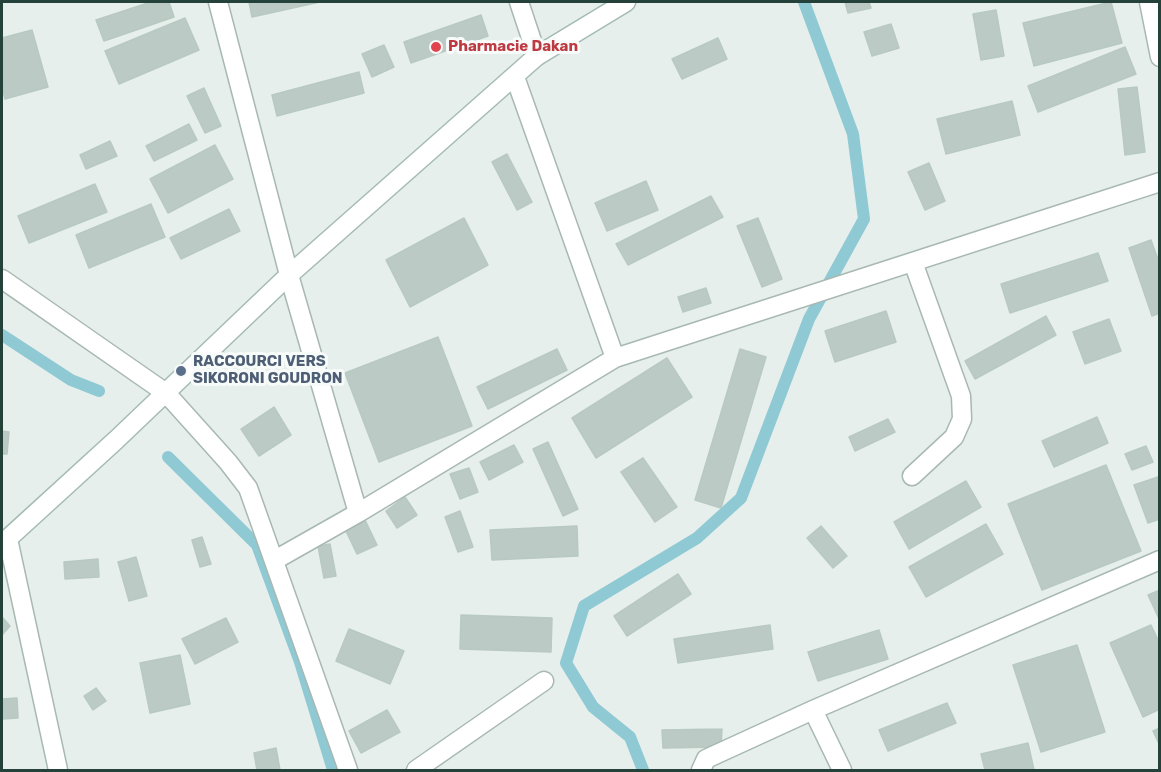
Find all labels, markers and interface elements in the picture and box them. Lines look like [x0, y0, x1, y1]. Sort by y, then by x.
place label: Pharmacie Dakan [448, 38, 578, 56]
marker: Pharmacie Dakan [429, 40, 443, 54]
place label: RACCOURCI VERS SIKORONI GOUDRON [193, 353, 343, 388]
marker: RACCOURCI VERS SIKORONI GOUDRON [174, 364, 188, 378]

